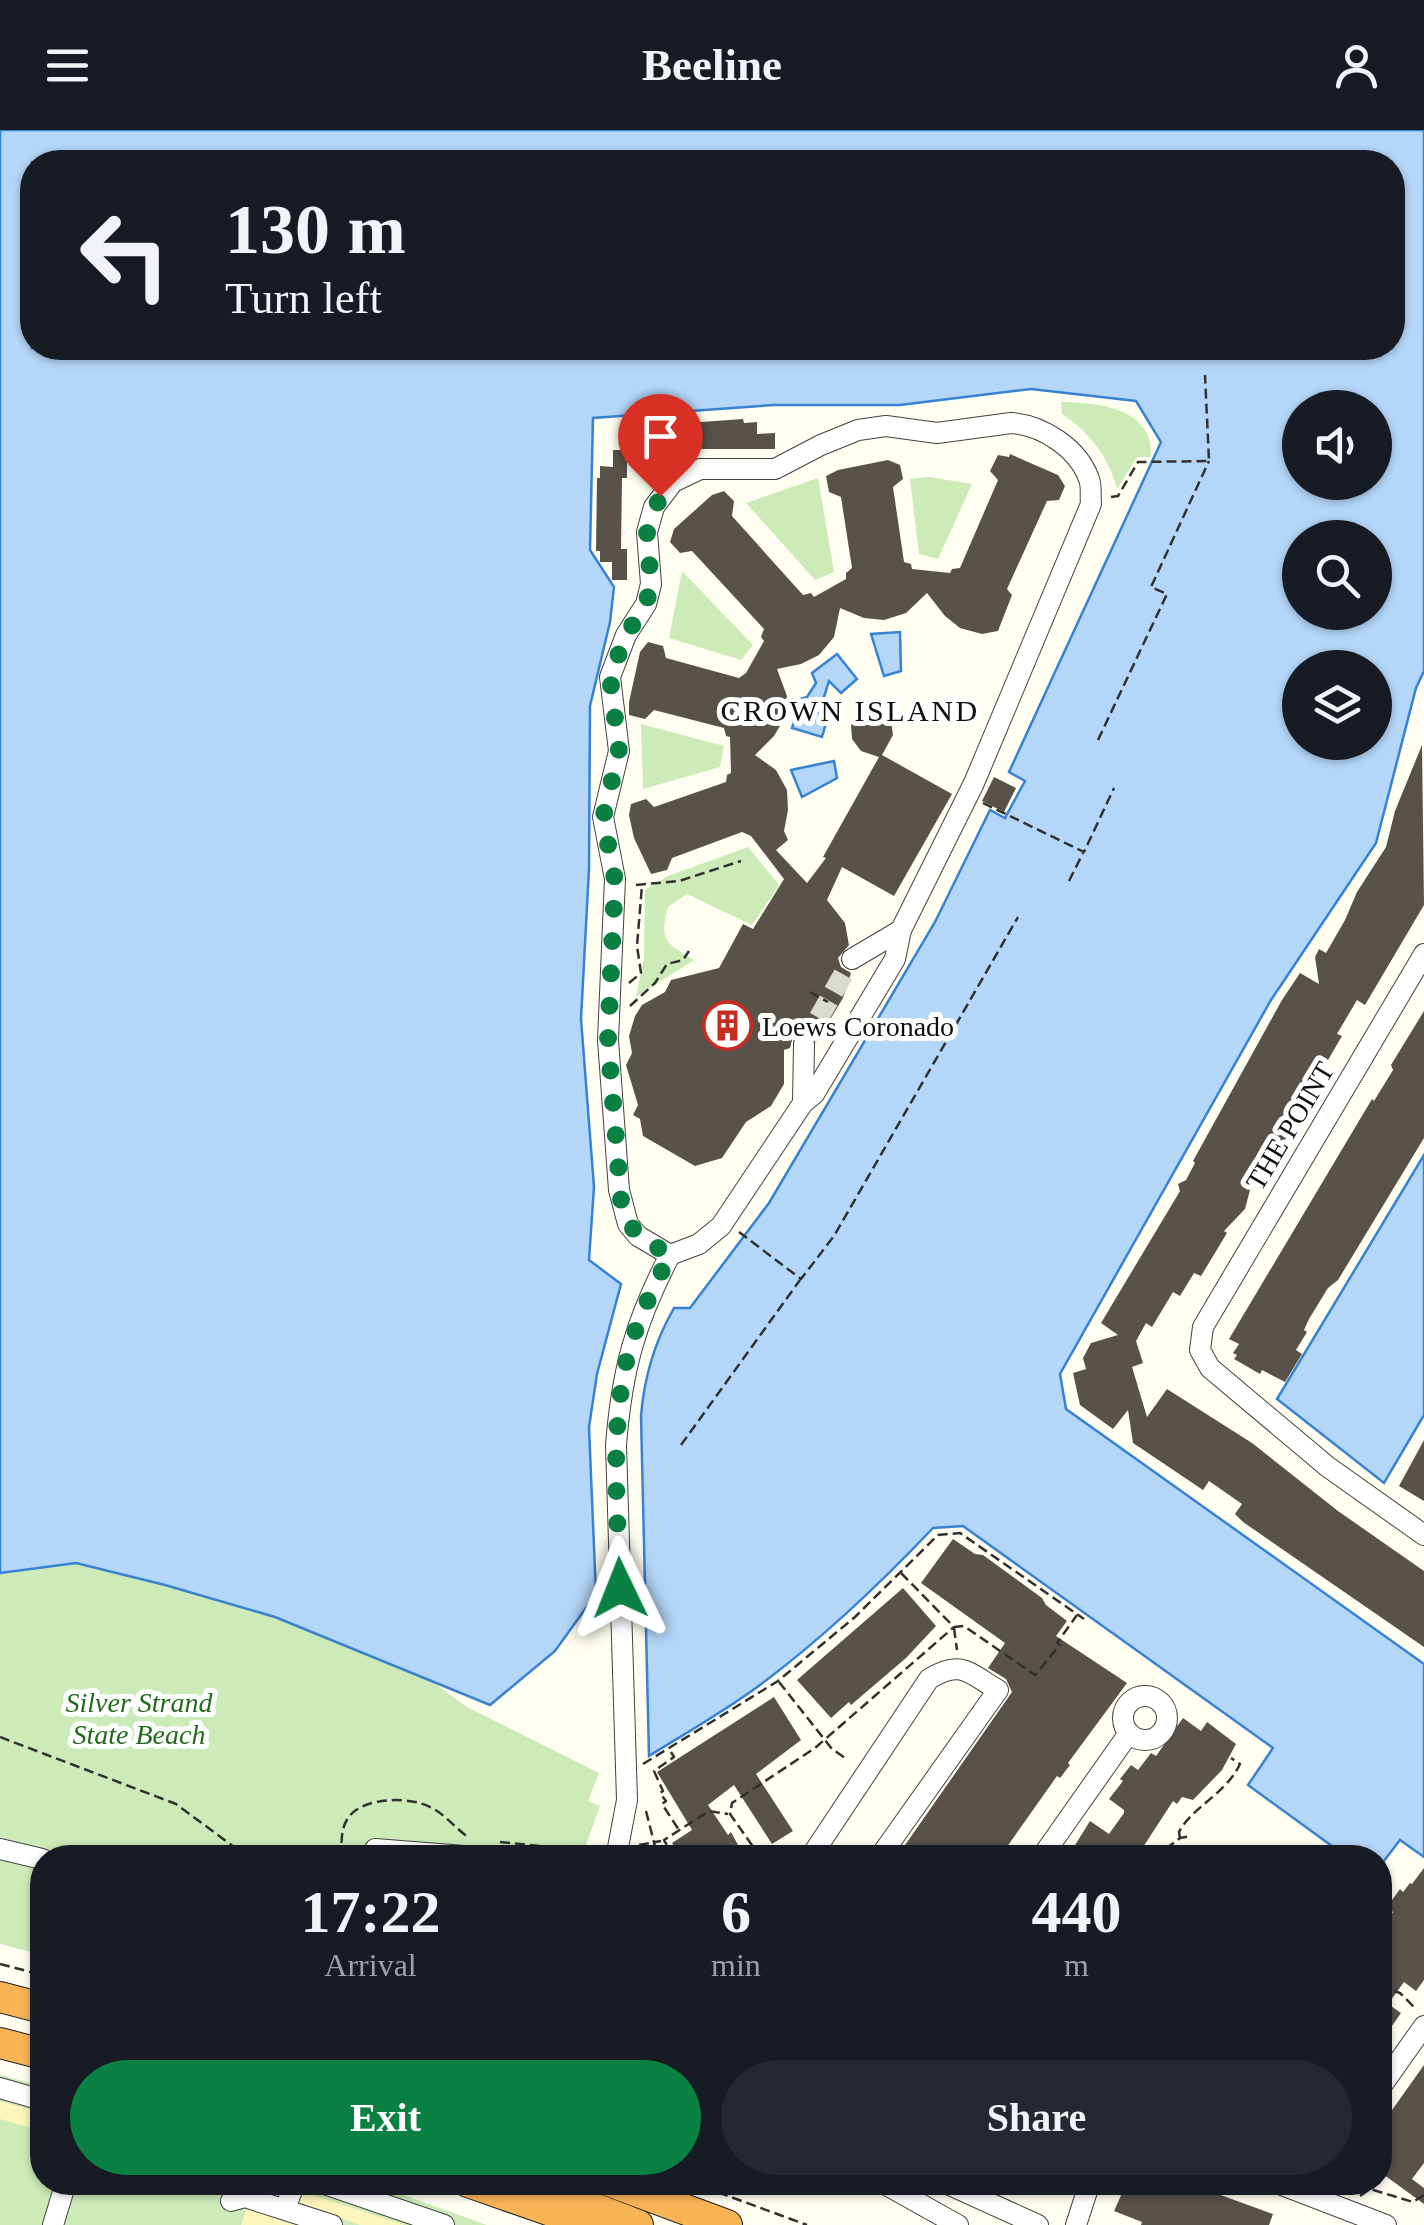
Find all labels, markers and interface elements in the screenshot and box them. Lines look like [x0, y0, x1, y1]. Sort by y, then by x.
icon: menu [40, 38, 95, 93]
icon: person [1329, 38, 1384, 93]
text: Beeline [642, 40, 782, 90]
icon: left [60, 190, 190, 320]
text: 130 m [225, 191, 406, 268]
text: Turn left [225, 273, 382, 323]
map controls [1282, 390, 1392, 760]
button: sound [1282, 390, 1392, 500]
pin [618, 394, 703, 497]
icon: arrive [633, 409, 688, 464]
button: search [1282, 520, 1392, 630]
button: layers [1282, 650, 1392, 760]
district label: CROWN ISLAND [720, 694, 980, 727]
building icon: Loews Coronado [701, 1000, 753, 1052]
place label: Loews Coronado [762, 1011, 954, 1042]
street label: THE POINT [1240, 1056, 1340, 1196]
position arrow [568, 1536, 672, 1640]
park label: Silver Strand State Beach [66, 1687, 213, 1750]
text: 17:22 [301, 1879, 441, 1945]
text: 6 [721, 1879, 751, 1945]
text: 440 [1031, 1879, 1121, 1945]
text: Arrival [324, 1947, 417, 1983]
text: min [711, 1947, 761, 1983]
text: m [1064, 1947, 1089, 1983]
button: Exit [70, 2060, 701, 2175]
button: Share [721, 2060, 1352, 2175]

